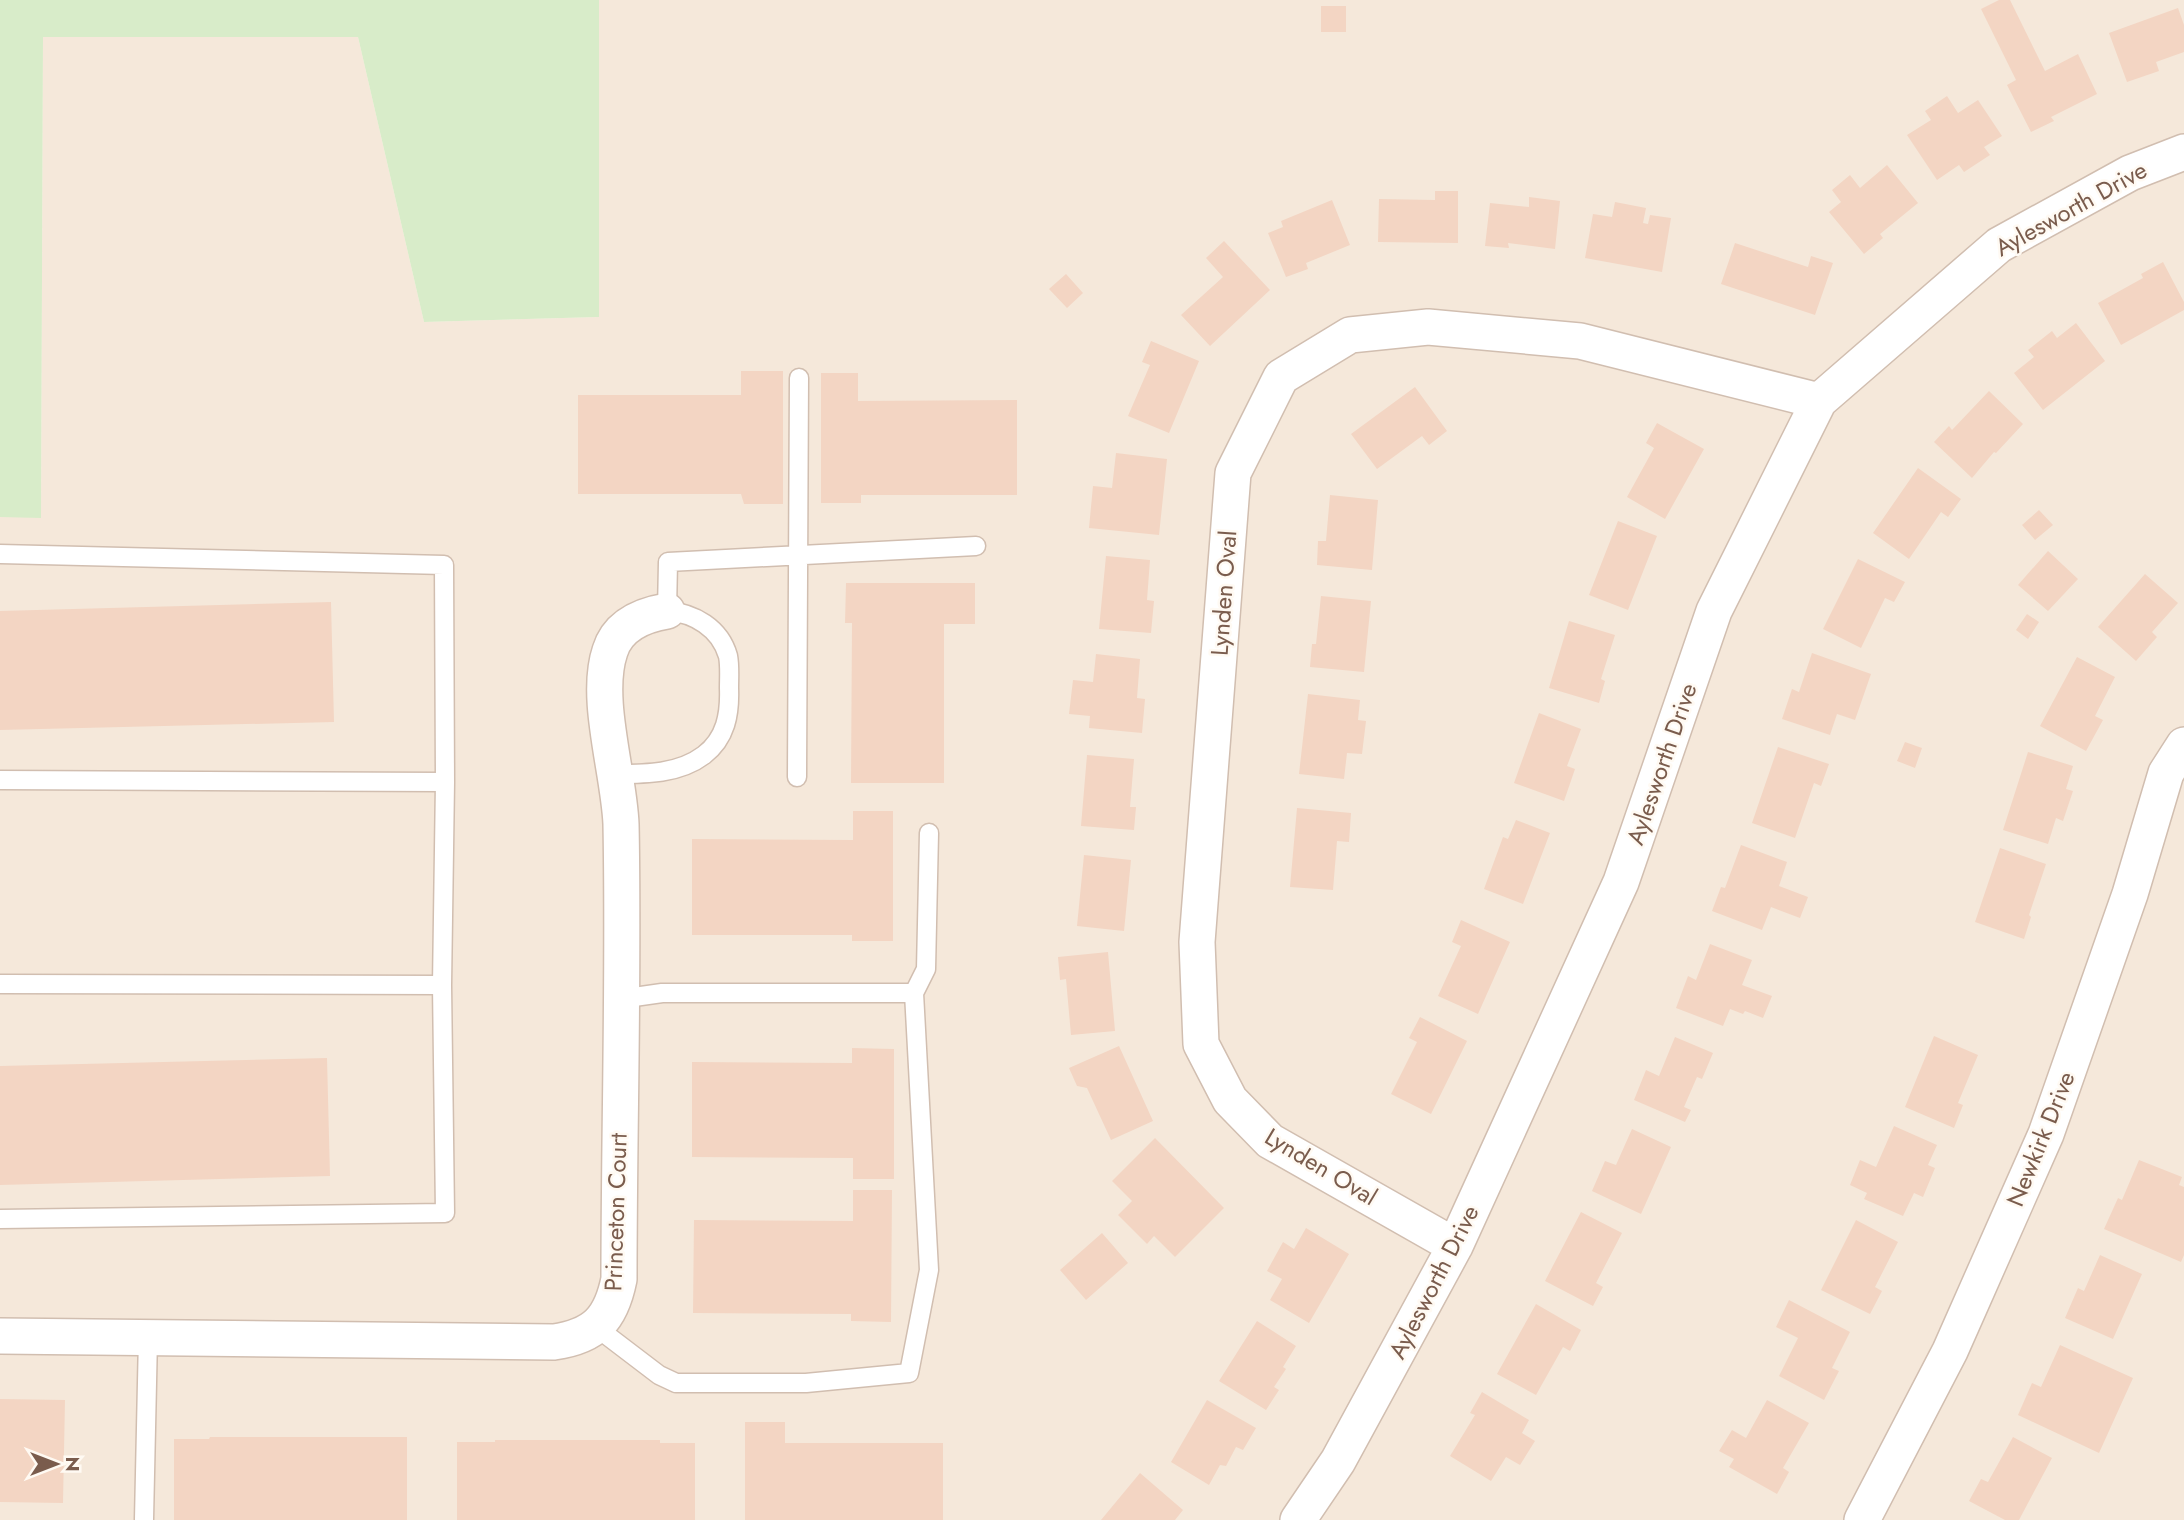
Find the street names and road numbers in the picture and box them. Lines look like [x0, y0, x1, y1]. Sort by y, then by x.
street label: Aylesworth Drive [1988, 152, 2153, 265]
street label: Lynden Oval [1202, 529, 1245, 657]
street label: Aylesworth Drive [1617, 678, 1706, 849]
street label: Newkirk Drive [1998, 1066, 2084, 1212]
street label: Lynden Oval [1258, 1119, 1384, 1214]
street label: Princeton Court [595, 1132, 636, 1292]
street label: Aylesworth Drive [1380, 1199, 1487, 1365]

